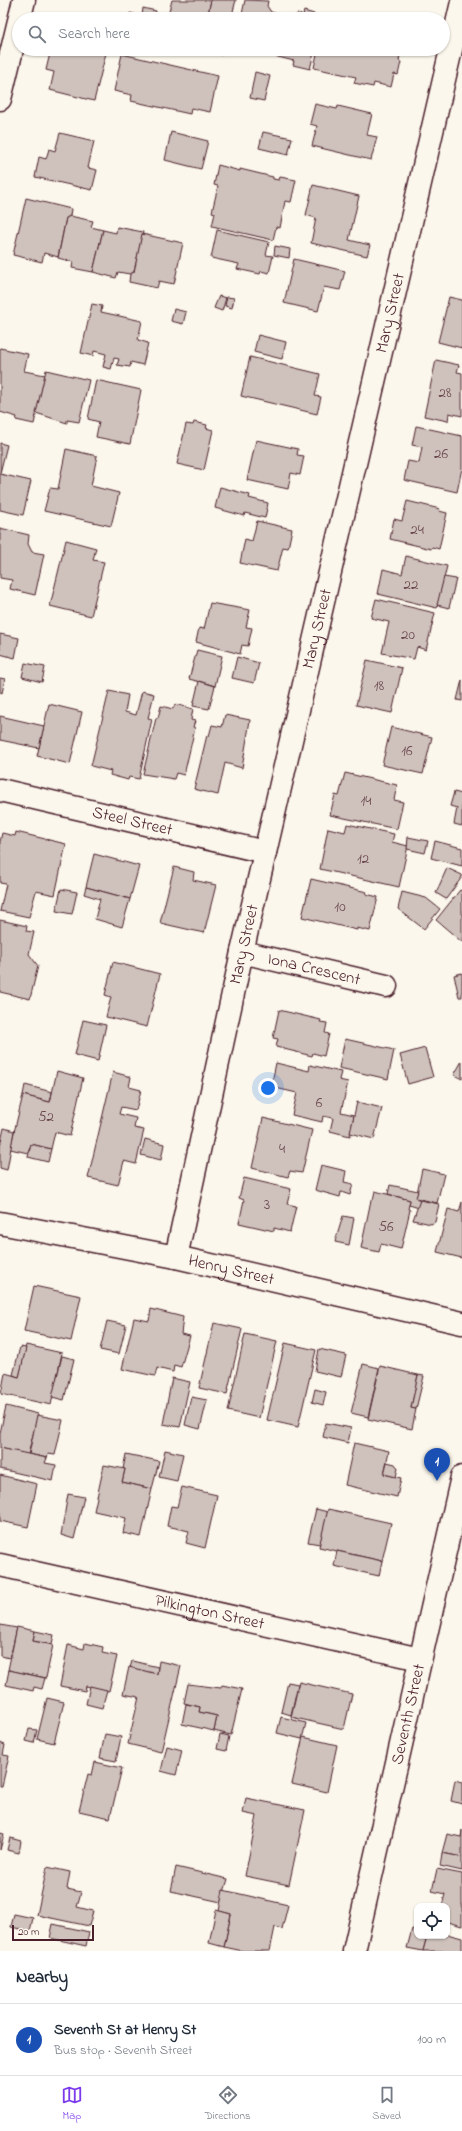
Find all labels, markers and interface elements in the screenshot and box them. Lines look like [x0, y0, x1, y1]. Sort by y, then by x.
search box [12, 12, 450, 56]
icon: search [26, 23, 48, 45]
text: Search here [58, 23, 130, 45]
street label: Mary Street [369, 270, 411, 355]
house number: 28 [438, 382, 452, 404]
house number: 26 [434, 443, 448, 465]
house number: 24 [410, 519, 424, 541]
house number: 22 [404, 574, 419, 596]
street label: Mary Street [296, 586, 338, 671]
house number: 20 [401, 624, 415, 646]
house number: 18 [374, 675, 385, 697]
house number: 16 [401, 740, 413, 762]
house number: 14 [361, 790, 371, 812]
street label: Steel Street [90, 799, 175, 843]
house number: 12 [357, 848, 370, 870]
house number: 10 [334, 896, 346, 918]
street label: Mary Street [223, 902, 265, 987]
street label: Iona Crescent [265, 946, 363, 992]
your location [258, 1078, 278, 1098]
house number: 6 [316, 1092, 323, 1114]
house number: 52 [38, 1106, 55, 1128]
house number: 4 [279, 1138, 285, 1160]
house number: 3 [264, 1194, 270, 1216]
house number: 56 [378, 1216, 394, 1238]
street label: Henry Street [186, 1248, 277, 1292]
pin: 1 [424, 1448, 450, 1481]
street label: Pilkington Street [153, 1588, 267, 1636]
street label: Seventh Street [384, 1661, 432, 1767]
map controls [414, 1903, 450, 1939]
button: locate [414, 1903, 450, 1939]
scale bar [12, 1923, 94, 1942]
text: 20 m [18, 1924, 40, 1940]
text: Nearby [16, 1965, 68, 1990]
text: Seventh St at Henry St [54, 2019, 196, 2041]
text: 1 [27, 2030, 31, 2049]
text: 100 m [417, 2030, 446, 2049]
text: Bus stop · Seventh Street [54, 2041, 192, 2060]
tab: Map [61, 2084, 83, 2124]
tab: Directions [205, 2084, 250, 2124]
tab: Saved [372, 2084, 401, 2124]

